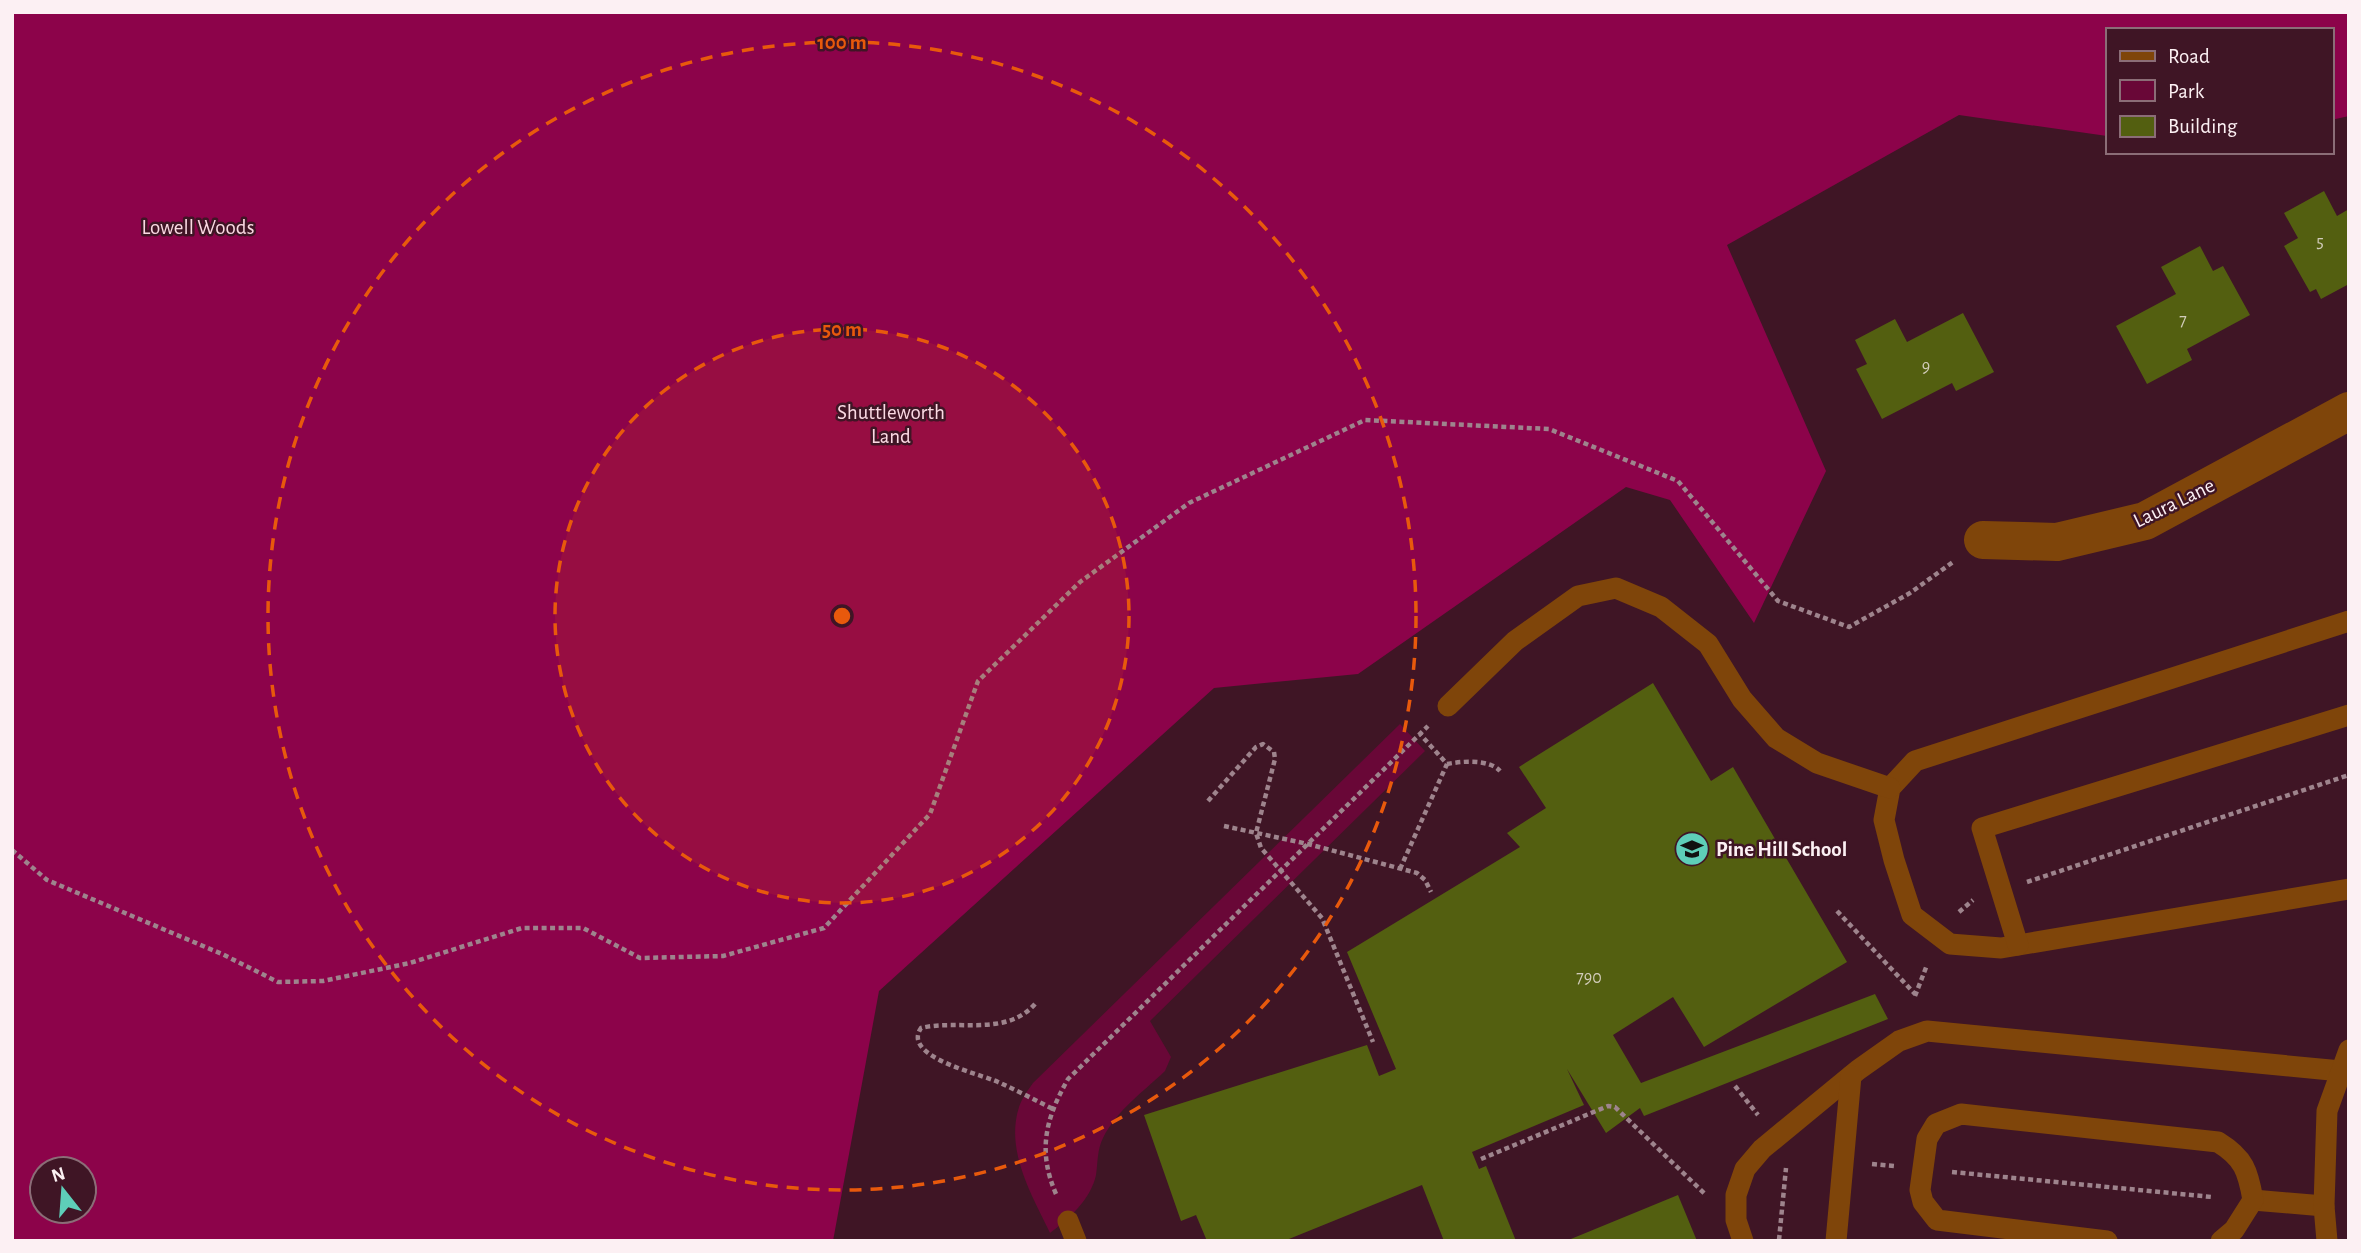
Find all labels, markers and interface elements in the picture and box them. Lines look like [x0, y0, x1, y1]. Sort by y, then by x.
legend [2106, 28, 2333, 154]
text: 100 m [817, 32, 867, 53]
text: Road [2168, 46, 2210, 67]
text: Park [2168, 81, 2205, 102]
text: Building [2168, 116, 2238, 137]
park label: Lowell Woods [142, 217, 254, 238]
house number: 5 [2316, 233, 2324, 251]
house number: 7 [2179, 312, 2187, 330]
text: 50 m [822, 319, 862, 340]
house number: 9 [1922, 358, 1930, 376]
park label: Shuttleworth Land [837, 402, 945, 447]
street label: Laura Lane [2130, 474, 2218, 532]
centre of rings [830, 604, 854, 628]
school or university icon: Pine Hill School [1673, 830, 1711, 868]
place label: Pine Hill School [1716, 839, 1847, 860]
house number: 790 [1576, 969, 1602, 987]
north arrow [28, 1155, 98, 1225]
text: N [49, 1164, 68, 1186]

